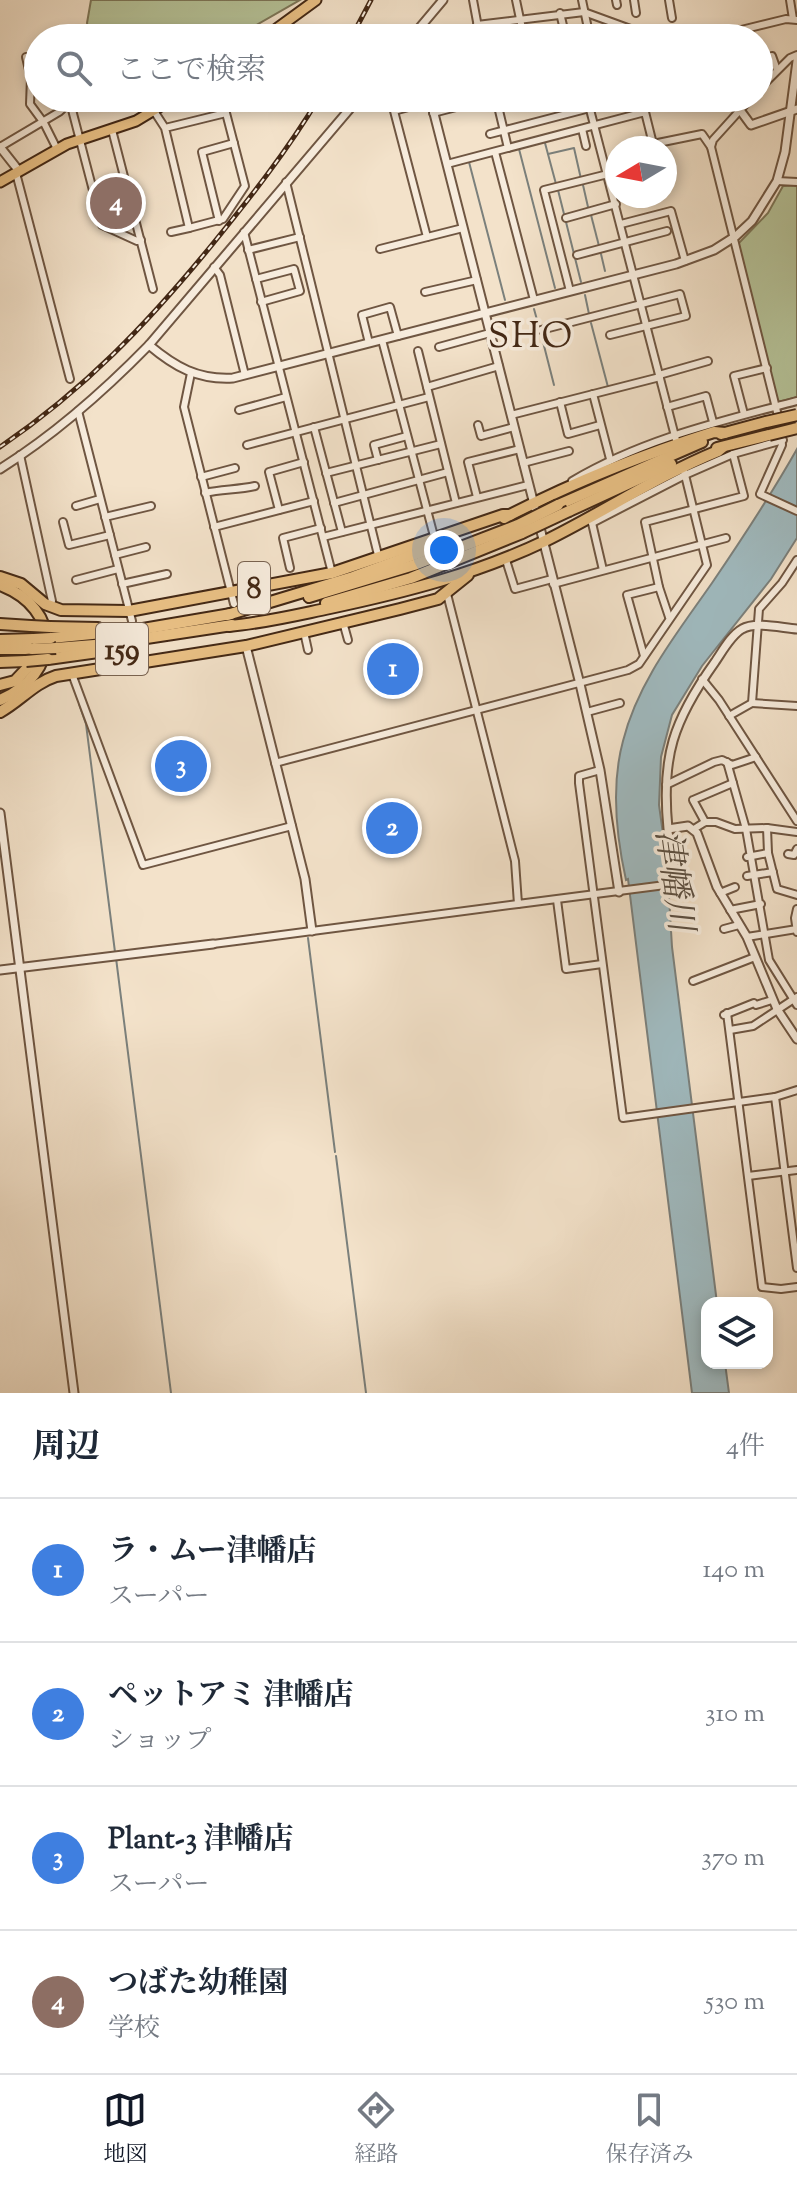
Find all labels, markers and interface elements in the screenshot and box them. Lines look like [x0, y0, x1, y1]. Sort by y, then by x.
search box [24, 24, 773, 112]
icon: search [52, 46, 96, 90]
text: ここで検索 [116, 50, 266, 93]
north arrow [605, 136, 677, 208]
pin: 4 [90, 173, 142, 233]
district label: SHO [488, 312, 574, 364]
your location [424, 530, 464, 570]
road number: 8 [238, 562, 270, 614]
road number: 159 [96, 623, 148, 675]
pin: 1 [367, 639, 419, 699]
pin: 3 [155, 736, 207, 796]
pin: 2 [366, 798, 418, 858]
water label: 津幡川 [641, 827, 704, 938]
map controls [701, 1297, 773, 1369]
button: layers [701, 1297, 773, 1369]
text: 周辺 [32, 1424, 100, 1473]
text: 4件 [726, 1429, 765, 1466]
text: ラ・ムー津幡店 [108, 1531, 317, 1574]
text: 1 [54, 1552, 62, 1589]
text: 140 m [702, 1552, 765, 1589]
text: スーパー [108, 1579, 209, 1616]
text: ペットアミ 津幡店 [108, 1675, 354, 1718]
text: 2 [52, 1696, 64, 1733]
text: 310 m [705, 1696, 765, 1733]
text: ショップ [108, 1723, 211, 1760]
text: Plant-3 津幡店 [108, 1819, 294, 1862]
text: 3 [53, 1840, 63, 1877]
text: 370 m [701, 1840, 765, 1877]
text: スーパー [108, 1867, 209, 1904]
text: つばた幼稚園 [108, 1963, 288, 2006]
text: 4 [51, 1984, 65, 2021]
text: 530 m [705, 1984, 765, 2021]
text: 学校 [108, 2011, 160, 2048]
tab: 地図 [103, 2088, 148, 2172]
tab: 経路 [354, 2088, 399, 2172]
tab: 保存済み [605, 2088, 694, 2172]

